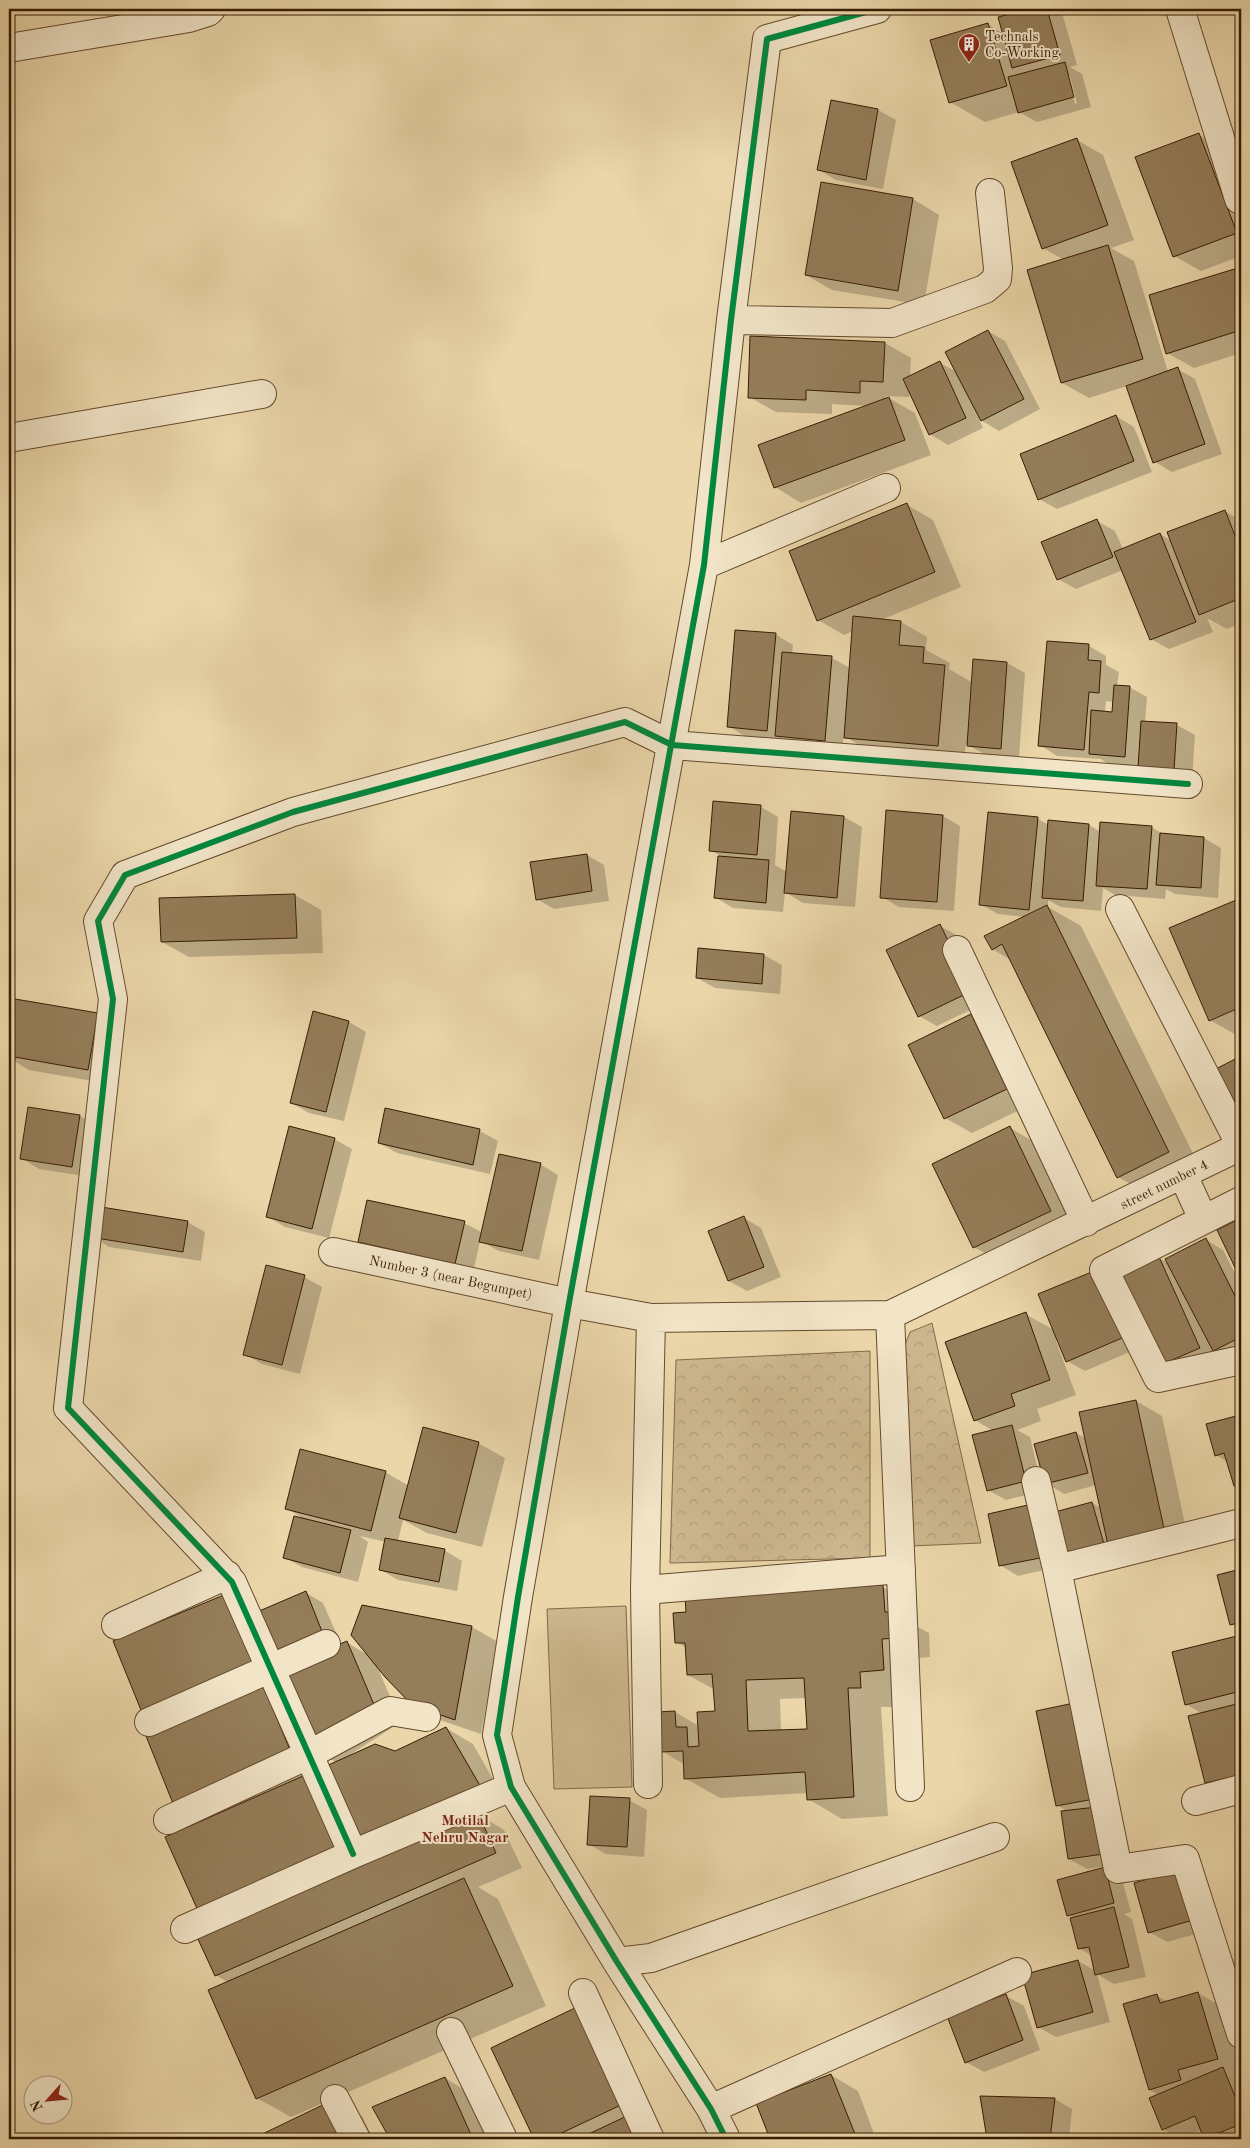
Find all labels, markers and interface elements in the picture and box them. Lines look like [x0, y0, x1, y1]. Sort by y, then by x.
place label: Technals Co-Working [985, 30, 1059, 60]
building icon: Technals Co-Working [957, 32, 981, 63]
street label: street number 4 [1118, 1158, 1211, 1212]
street label: Number 3 (near Begumpet) [368, 1254, 534, 1302]
district label: Motilal Nehru Nagar [421, 1814, 509, 1846]
north arrow [22, 2076, 72, 2126]
text: N [29, 2097, 46, 2113]

